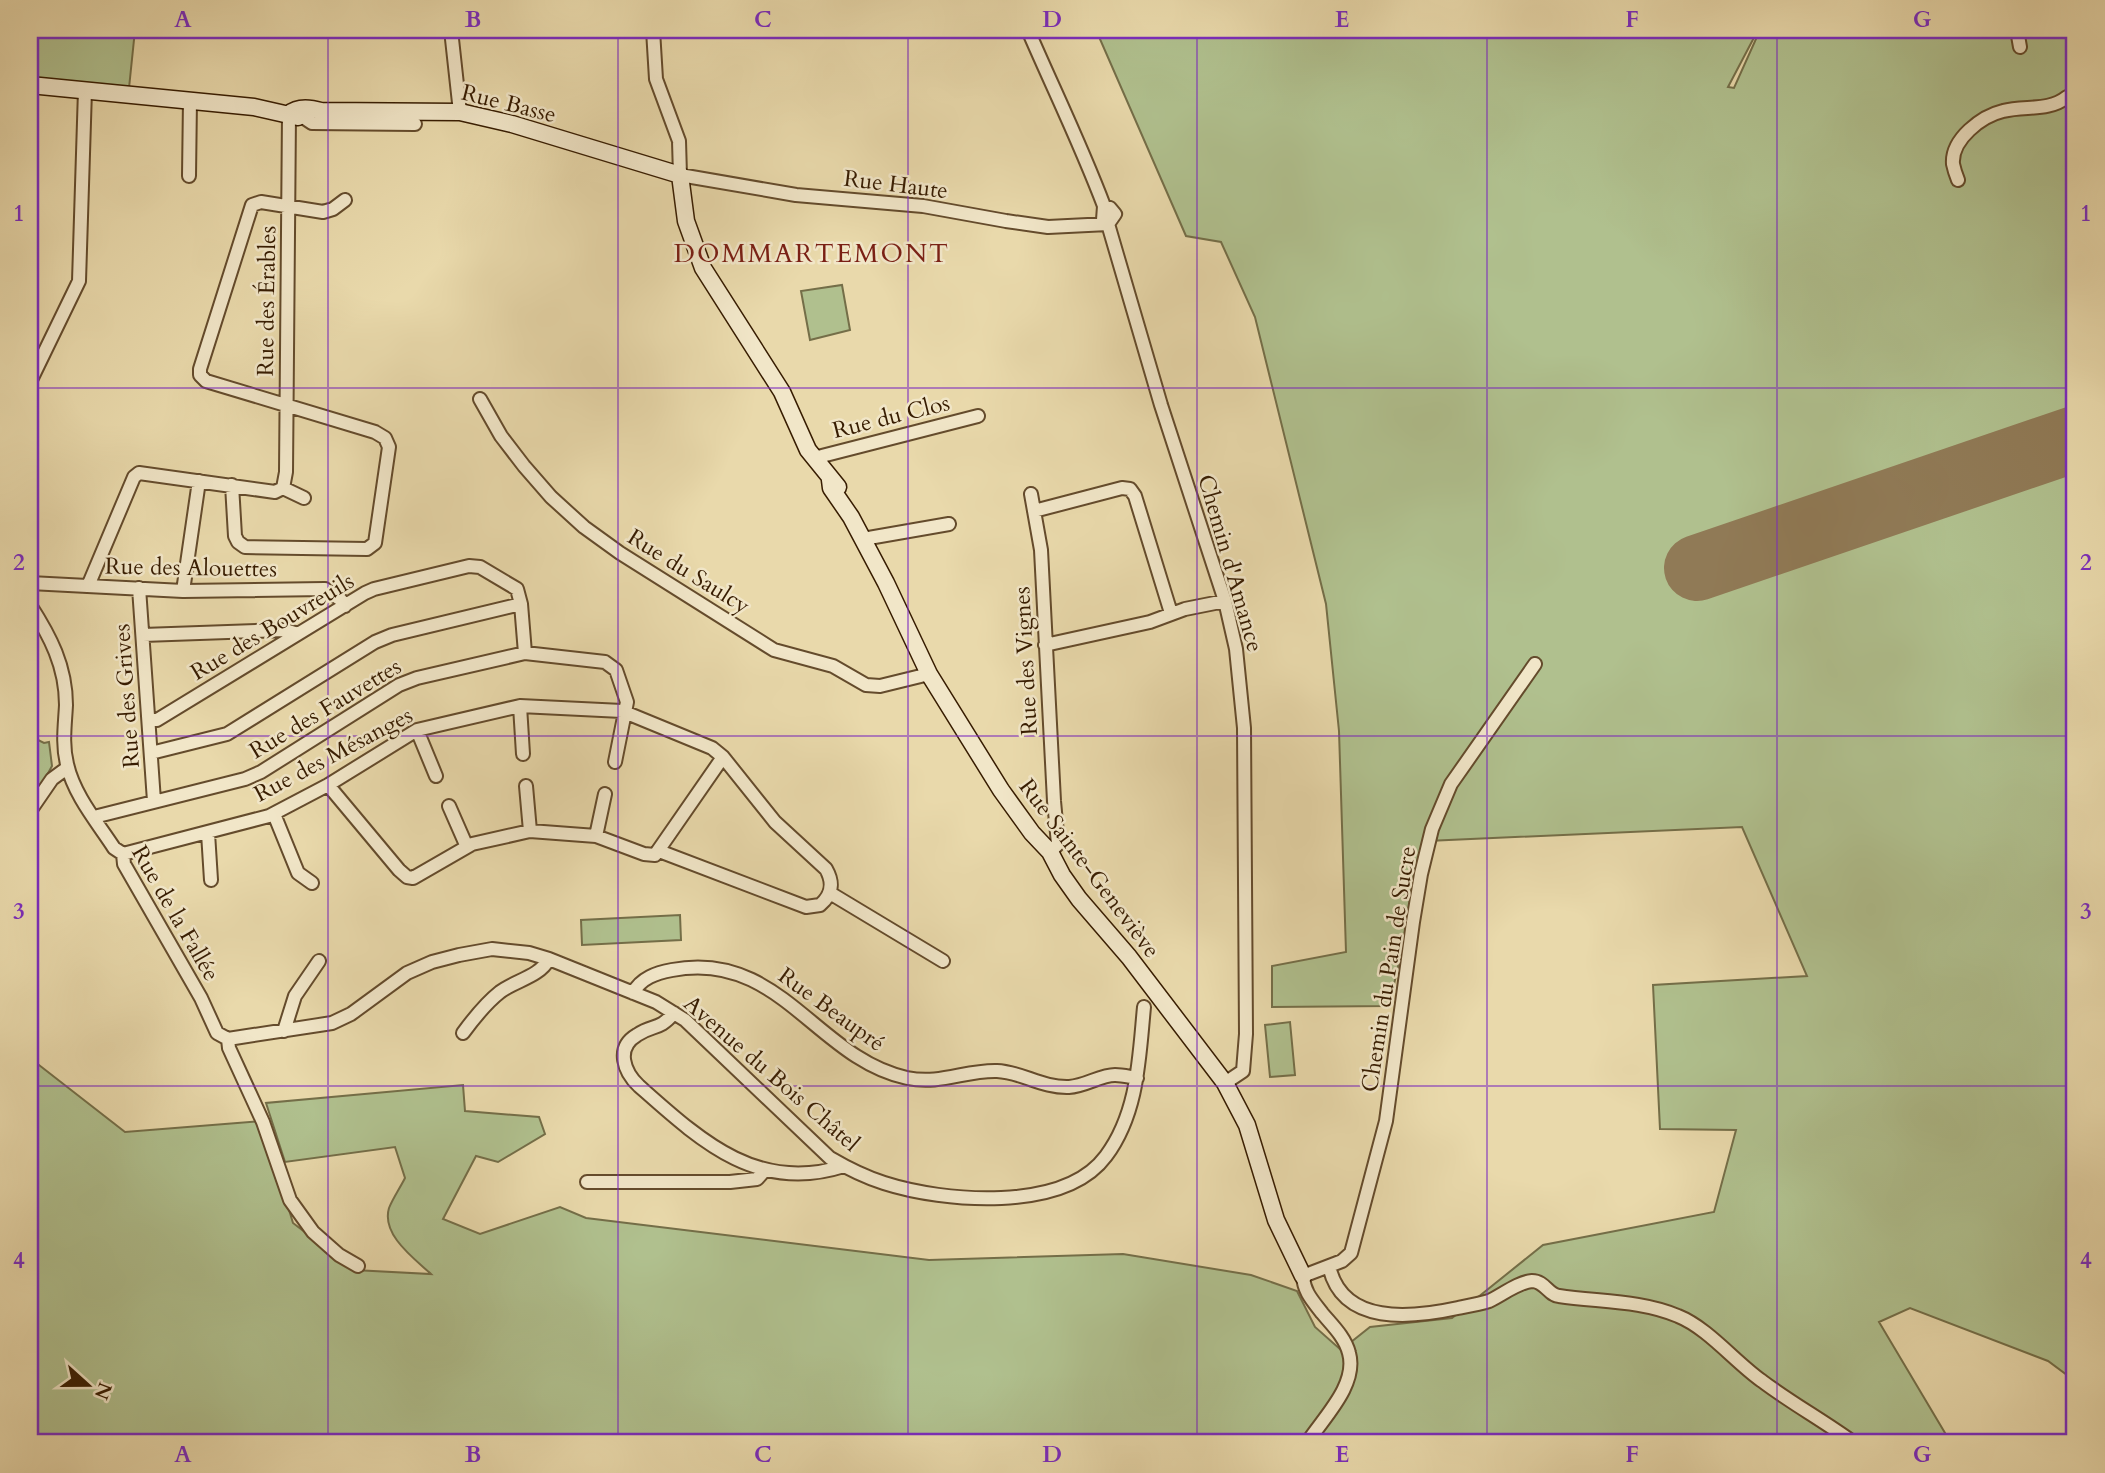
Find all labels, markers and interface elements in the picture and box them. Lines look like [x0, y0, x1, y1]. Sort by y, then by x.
text: A [174, 4, 192, 35]
text: B [465, 4, 481, 35]
text: C [754, 4, 772, 35]
text: D [1042, 4, 1062, 35]
text: E [1335, 4, 1349, 35]
text: F [1625, 4, 1639, 35]
text: G [1913, 4, 1932, 35]
street label: Rue Basse [458, 77, 559, 130]
street label: Rue Haute [842, 163, 950, 206]
text: 1 [13, 198, 25, 229]
text: 1 [2080, 198, 2092, 229]
street label: Rue des Érables [250, 225, 283, 377]
district label: DOMMARTEMONT [674, 236, 950, 271]
street label: Rue du Clos [829, 387, 953, 446]
street label: Chemin d'Amance [1190, 471, 1271, 655]
street label: Rue du Saulcy [622, 521, 756, 621]
text: 2 [13, 547, 25, 578]
text: 2 [2080, 547, 2092, 578]
street label: Rue des Alouettes [105, 551, 277, 584]
street label: Rue des Bouvreuils [185, 565, 360, 687]
street label: Rue des Vignes [1006, 586, 1045, 736]
street label: Rue des Grives [106, 623, 147, 769]
street label: Rue des Fauvettes [243, 651, 407, 766]
street label: Rue des Mésanges [248, 700, 418, 809]
street label: Rue Sainte-Geneviève [1012, 772, 1167, 964]
street label: Rue de la Fallée [124, 840, 227, 987]
street label: Chemin du Pain de Sucre [1354, 844, 1423, 1094]
text: 3 [13, 896, 25, 927]
text: 3 [2080, 896, 2092, 927]
street label: Rue Beaupré [772, 960, 891, 1059]
street label: Avenue du Bois Châtel [677, 988, 866, 1159]
text: 4 [13, 1245, 25, 1276]
text: 4 [2080, 1245, 2092, 1276]
north arrow [52, 1350, 122, 1420]
text: N [88, 1378, 118, 1404]
text: A [174, 1439, 192, 1470]
text: B [465, 1439, 481, 1470]
text: C [754, 1439, 772, 1470]
text: D [1042, 1439, 1062, 1470]
text: E [1335, 1439, 1349, 1470]
text: F [1625, 1439, 1639, 1470]
text: G [1913, 1439, 1932, 1470]

